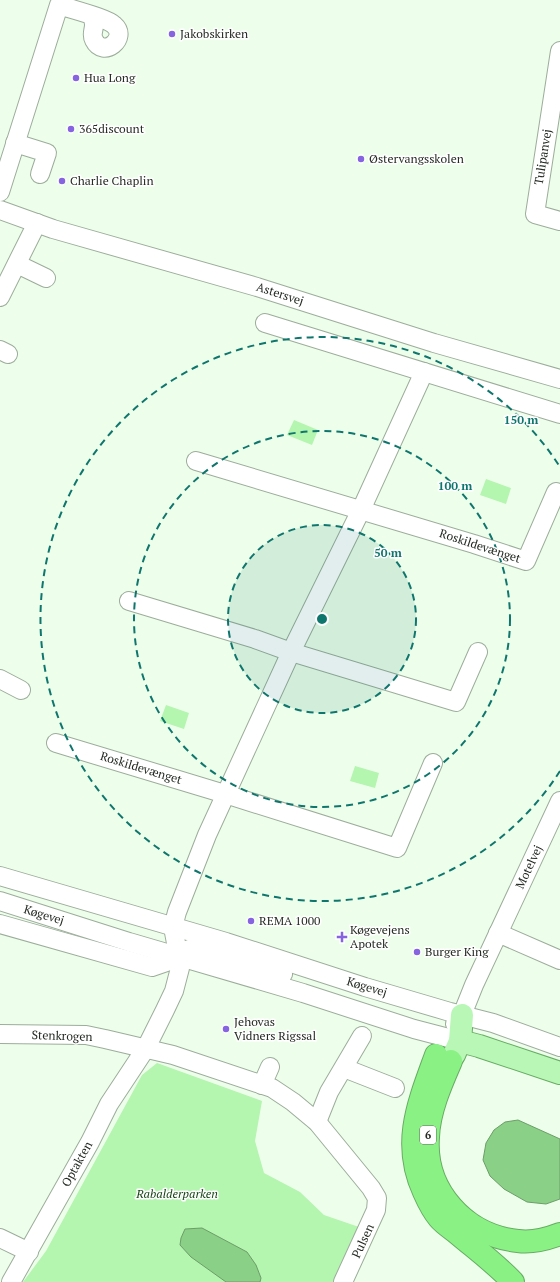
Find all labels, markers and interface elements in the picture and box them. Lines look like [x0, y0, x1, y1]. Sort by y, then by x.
place label: Jakobskirken [180, 26, 248, 41]
marker: Jakobskirken [167, 29, 177, 39]
place label: Hua Long [84, 70, 136, 85]
marker: Hua Long [71, 73, 81, 83]
place label: 365discount [79, 121, 145, 136]
marker: 365discount [66, 124, 76, 134]
street label: Tulipanvej [531, 128, 554, 186]
place label: Østervangsskolen [369, 151, 464, 166]
marker: Østervangsskolen [356, 154, 366, 164]
place label: Charlie Chaplin [70, 173, 154, 188]
marker: Charlie Chaplin [57, 176, 67, 186]
street label: Astersvej [255, 279, 306, 308]
text: 150 m [504, 412, 538, 427]
text: 100 m [438, 478, 472, 493]
street label: Roskildevænget [438, 525, 523, 566]
text: 50 m [374, 545, 402, 560]
centre of rings [315, 612, 329, 626]
street label: Roskildevænget [99, 748, 184, 787]
street label: Motelvej [512, 843, 545, 891]
street label: Køgevej [22, 901, 66, 928]
place label: REMA 1000 [259, 913, 321, 928]
marker: REMA 1000 [246, 916, 256, 926]
place label: Køgevejens Apotek [350, 922, 410, 951]
marker: Køgevejens Apotek [337, 932, 347, 942]
place label: Burger King [425, 944, 489, 959]
marker: Burger King [412, 947, 422, 957]
street label: Køgevej [345, 973, 389, 1000]
place label: Jehovas Vidners Rigssal [234, 1014, 316, 1043]
marker: Jehovas Vidners Rigssal [221, 1024, 231, 1034]
street label: Stenkrogen [31, 1027, 93, 1044]
road number: 6 [420, 1126, 436, 1144]
street label: Optakten [58, 1138, 95, 1189]
park label: Rabalderparken [135, 1186, 218, 1201]
street label: Pulsen [348, 1221, 377, 1260]

